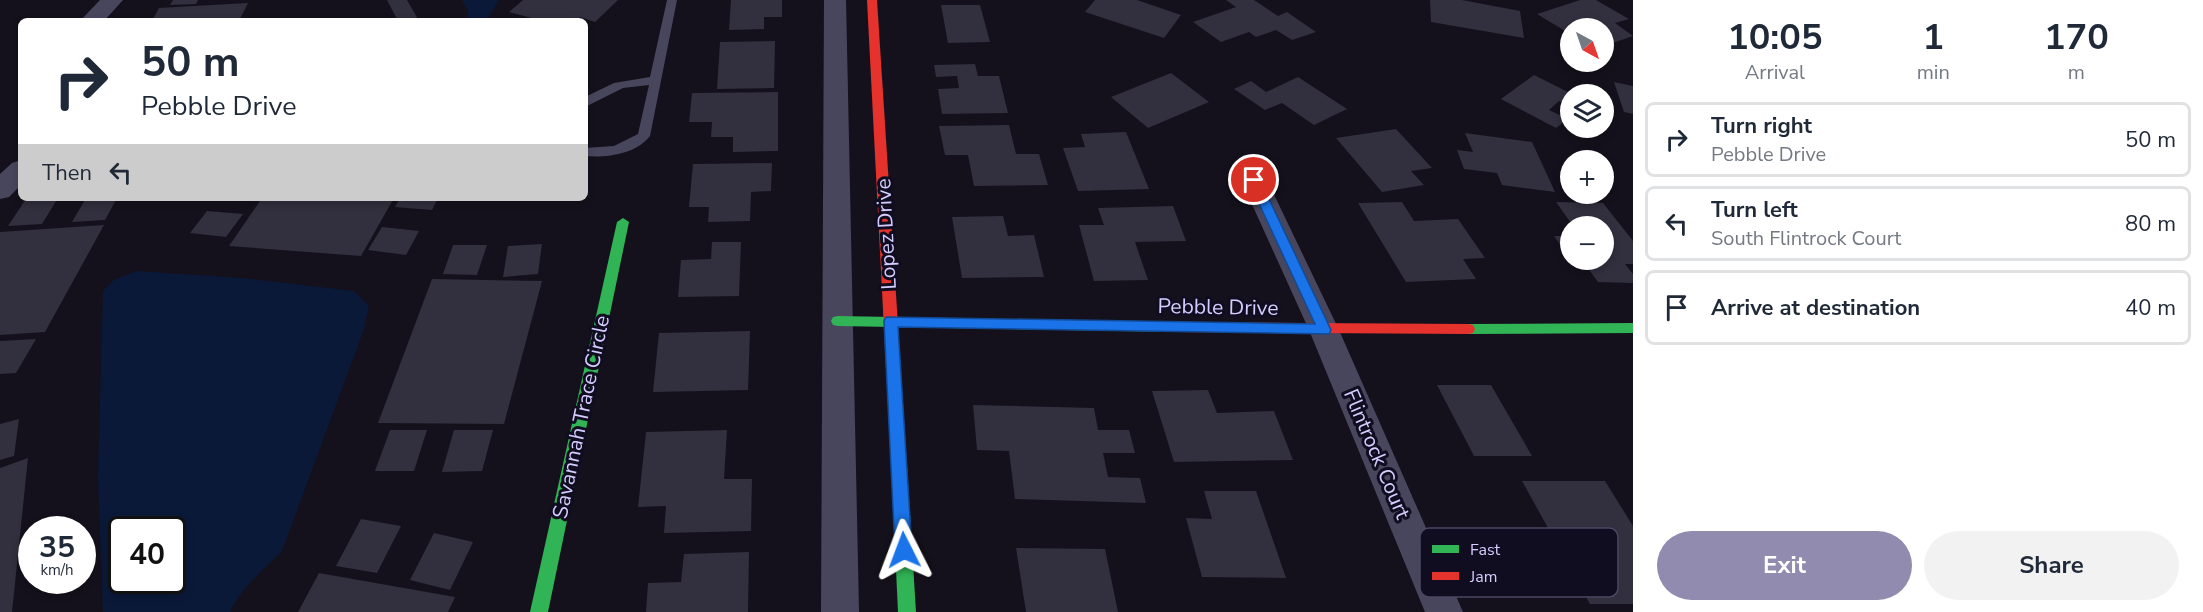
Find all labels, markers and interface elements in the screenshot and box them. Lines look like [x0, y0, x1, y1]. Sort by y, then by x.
text: 10:05 [1727, 13, 1823, 62]
text: 1 [1922, 13, 1944, 62]
text: 170 [2044, 13, 2109, 62]
north arrow [1560, 18, 1614, 72]
map controls [1560, 18, 1614, 270]
text: 50 m [141, 34, 240, 91]
icon: right [42, 42, 120, 120]
text: Arrival [1745, 59, 1805, 86]
text: min [1917, 59, 1950, 86]
text: m [2068, 59, 2085, 86]
button: layers [1560, 84, 1614, 138]
text: Pebble Drive [141, 88, 297, 125]
text: Turn right [1711, 111, 1812, 141]
icon: right [1660, 123, 1693, 156]
text: 50 m [2125, 125, 2176, 155]
text: Pebble Drive [1711, 141, 1826, 168]
button: + [1560, 150, 1614, 204]
pin [1228, 154, 1279, 205]
icon: left [104, 156, 137, 189]
text: Then [42, 158, 92, 188]
icon: arrive [1237, 163, 1270, 196]
street label: Lopez Drive [869, 178, 903, 290]
text: Turn left [1711, 195, 1798, 225]
icon: left [1660, 207, 1693, 240]
text: 80 m [2125, 209, 2176, 239]
button: − [1560, 216, 1614, 270]
text: South Flintrock Court [1711, 225, 1901, 252]
icon: arrive [1660, 291, 1693, 324]
street label: Pebble Drive [1157, 292, 1279, 322]
text: Arrive at destination [1711, 293, 1920, 323]
text: 40 m [2125, 293, 2176, 323]
street label: Savannah Trace Circle [546, 313, 616, 521]
street label: Flintrock Court [1337, 385, 1417, 524]
speed limit sign: 40 [108, 516, 186, 594]
position arrow [872, 518, 936, 582]
text: 35 [39, 527, 75, 568]
legend [1420, 528, 1618, 597]
button: Exit [1657, 531, 1912, 600]
button: Share [1924, 531, 2179, 600]
text: Fast [1470, 539, 1501, 561]
text: km/h [40, 560, 74, 580]
text: Jam [1469, 566, 1497, 588]

